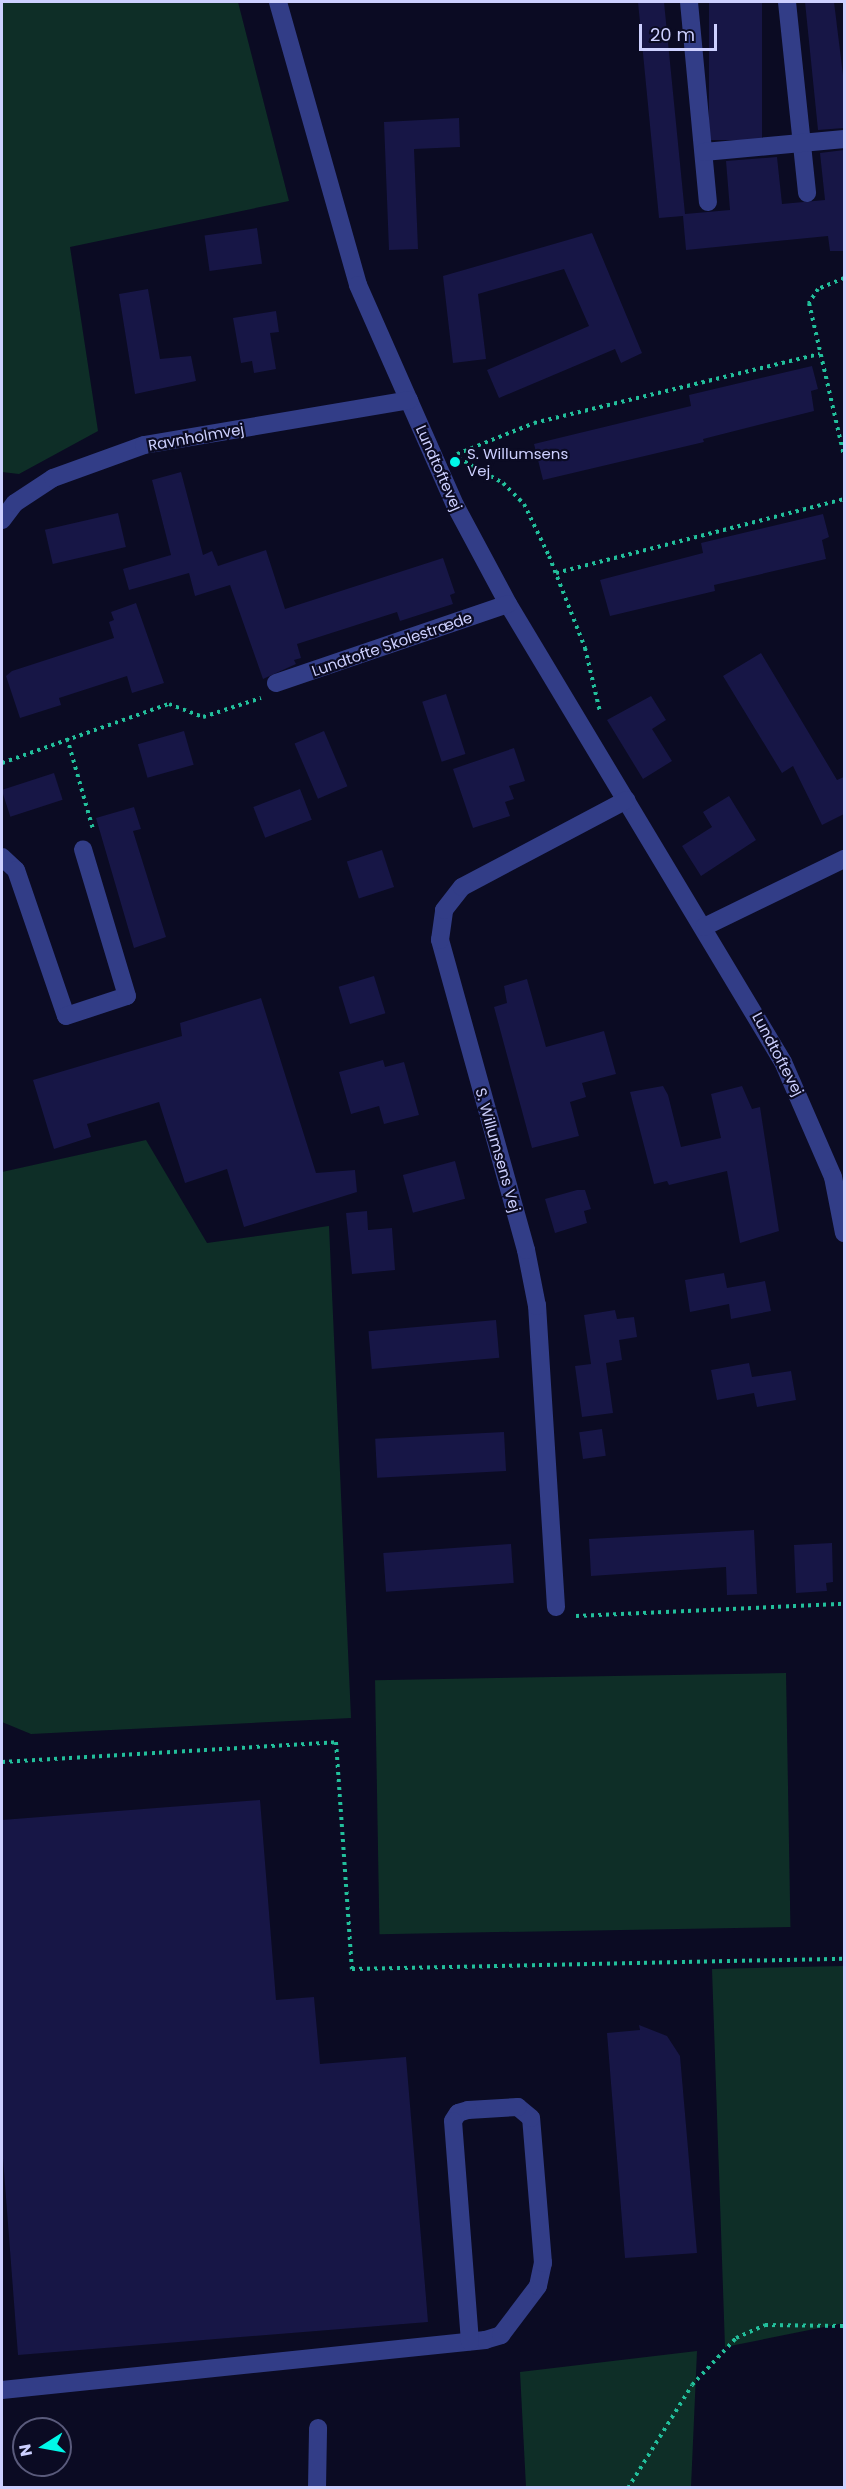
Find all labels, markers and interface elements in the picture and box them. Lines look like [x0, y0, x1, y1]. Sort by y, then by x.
scale bar [642, 12, 720, 50]
text: 20 m [650, 22, 695, 47]
street label: Ravnholmvej [147, 420, 245, 454]
street label: Lundtoftevej [412, 422, 466, 514]
place label: S. Willumsens Vej [467, 444, 568, 479]
marker: S. Willumsens Vej [448, 455, 462, 469]
street label: Lundtofte Skolestræde [309, 608, 475, 680]
street label: Lundtoftevej [748, 1009, 808, 1099]
street label: S. Willumsens Vej [472, 1086, 524, 1214]
north arrow [12, 2417, 72, 2477]
text: N [13, 2442, 38, 2458]

